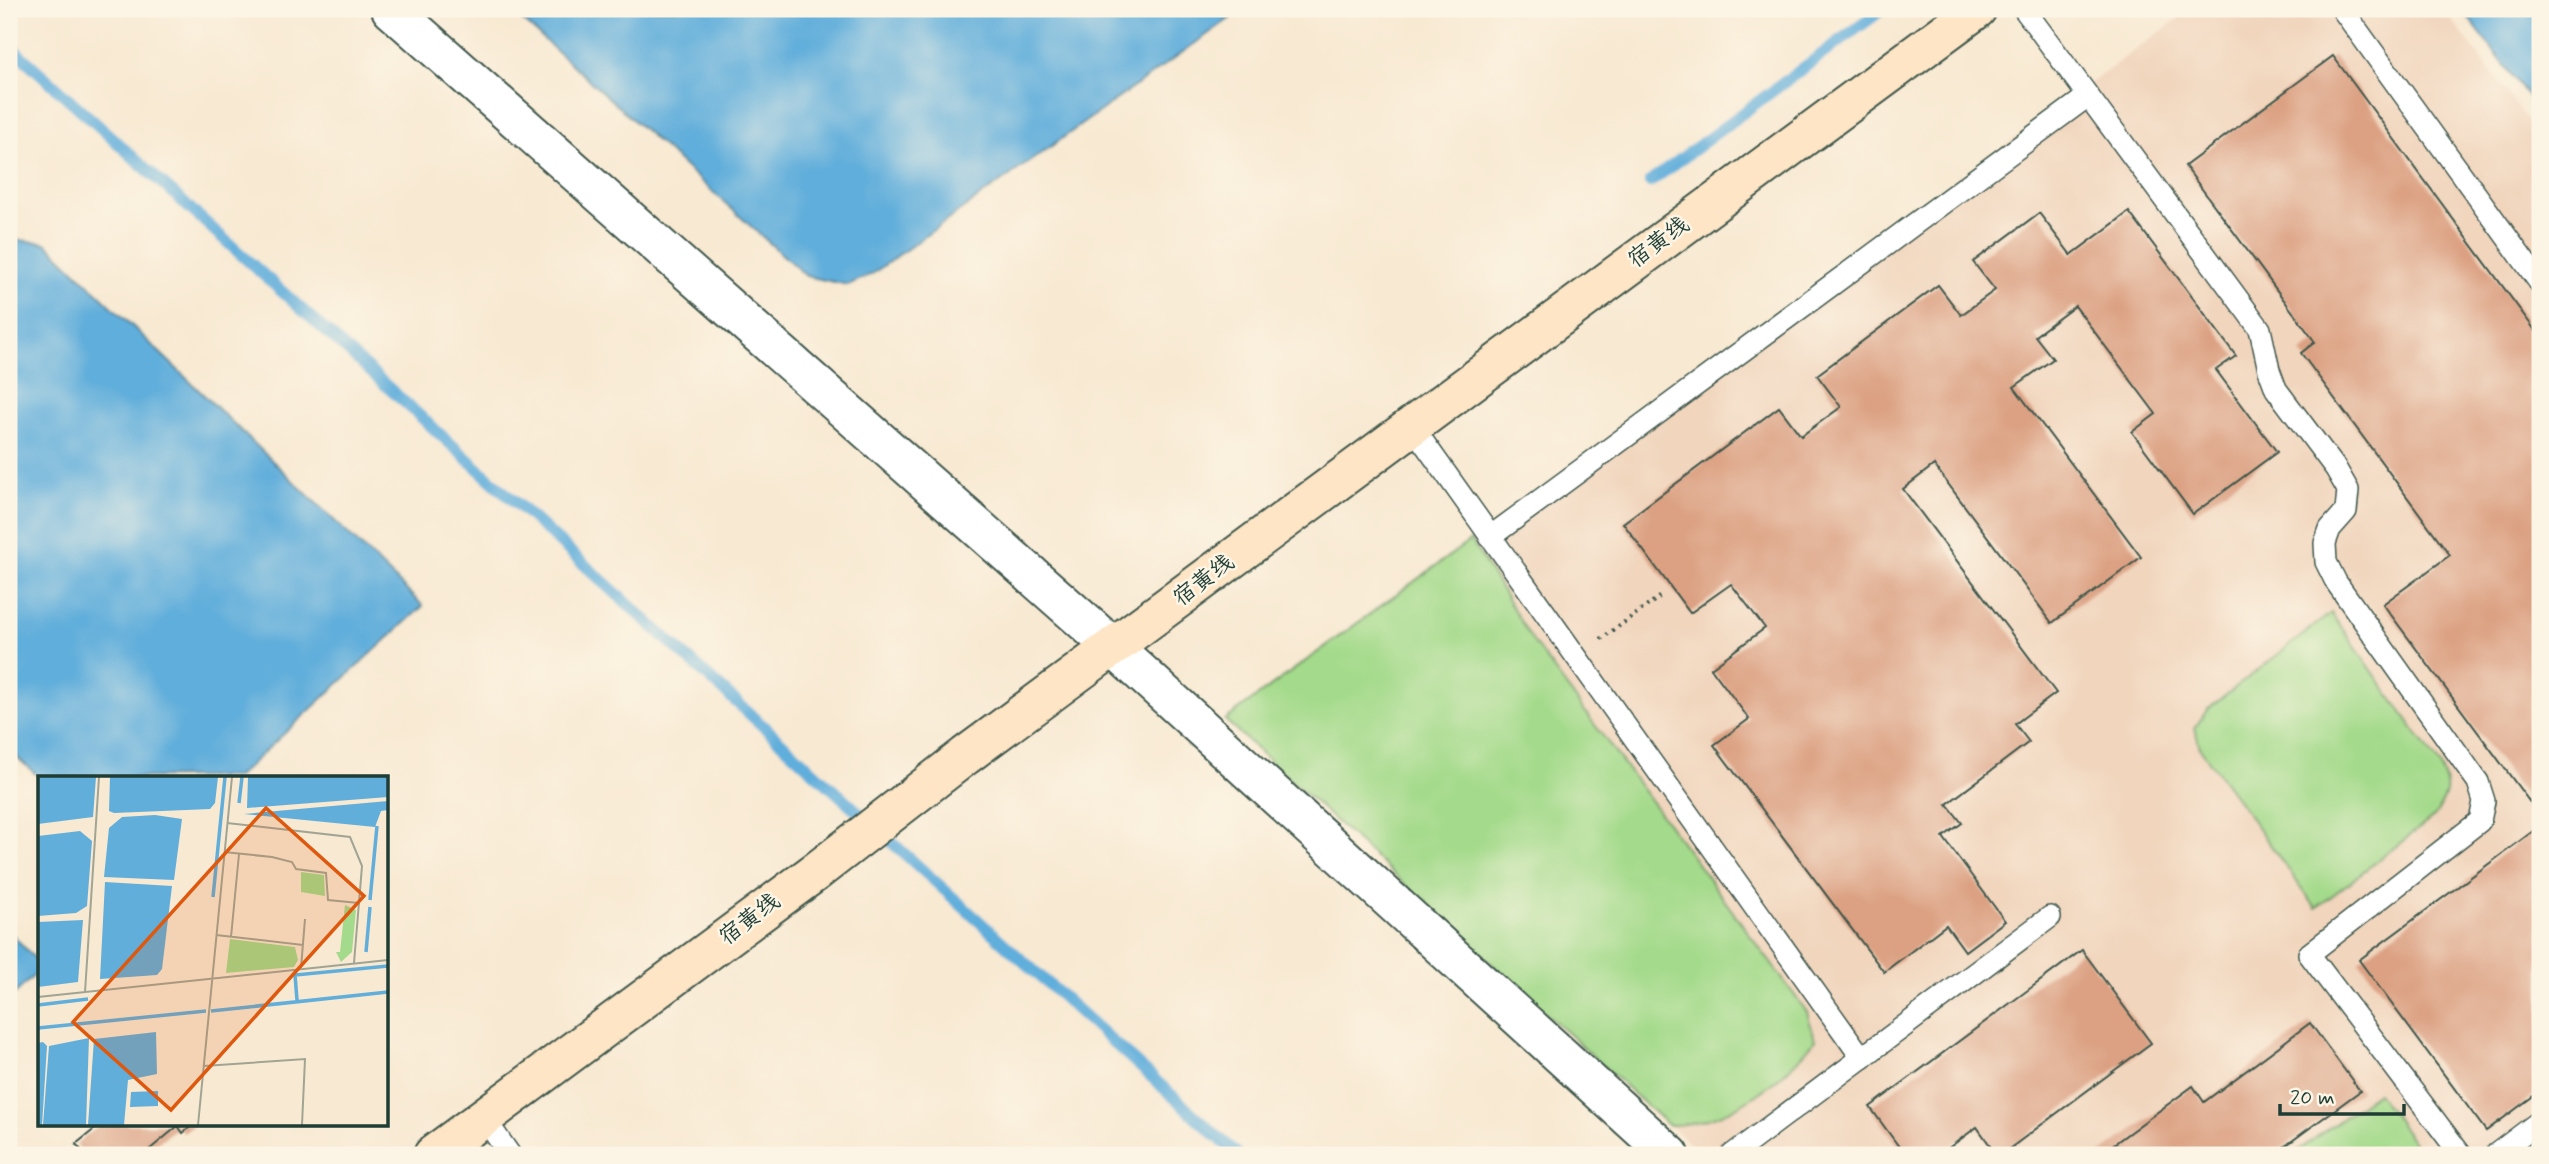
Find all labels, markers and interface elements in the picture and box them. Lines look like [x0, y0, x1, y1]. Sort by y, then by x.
street label: 宿黄线 [1622, 211, 1696, 275]
street label: 宿黄线 [1167, 548, 1241, 614]
inset map [38, 776, 388, 1126]
street label: 宿黄线 [713, 887, 787, 953]
scale bar [2280, 1073, 2404, 1117]
text: 20 m [2290, 1084, 2335, 1112]

